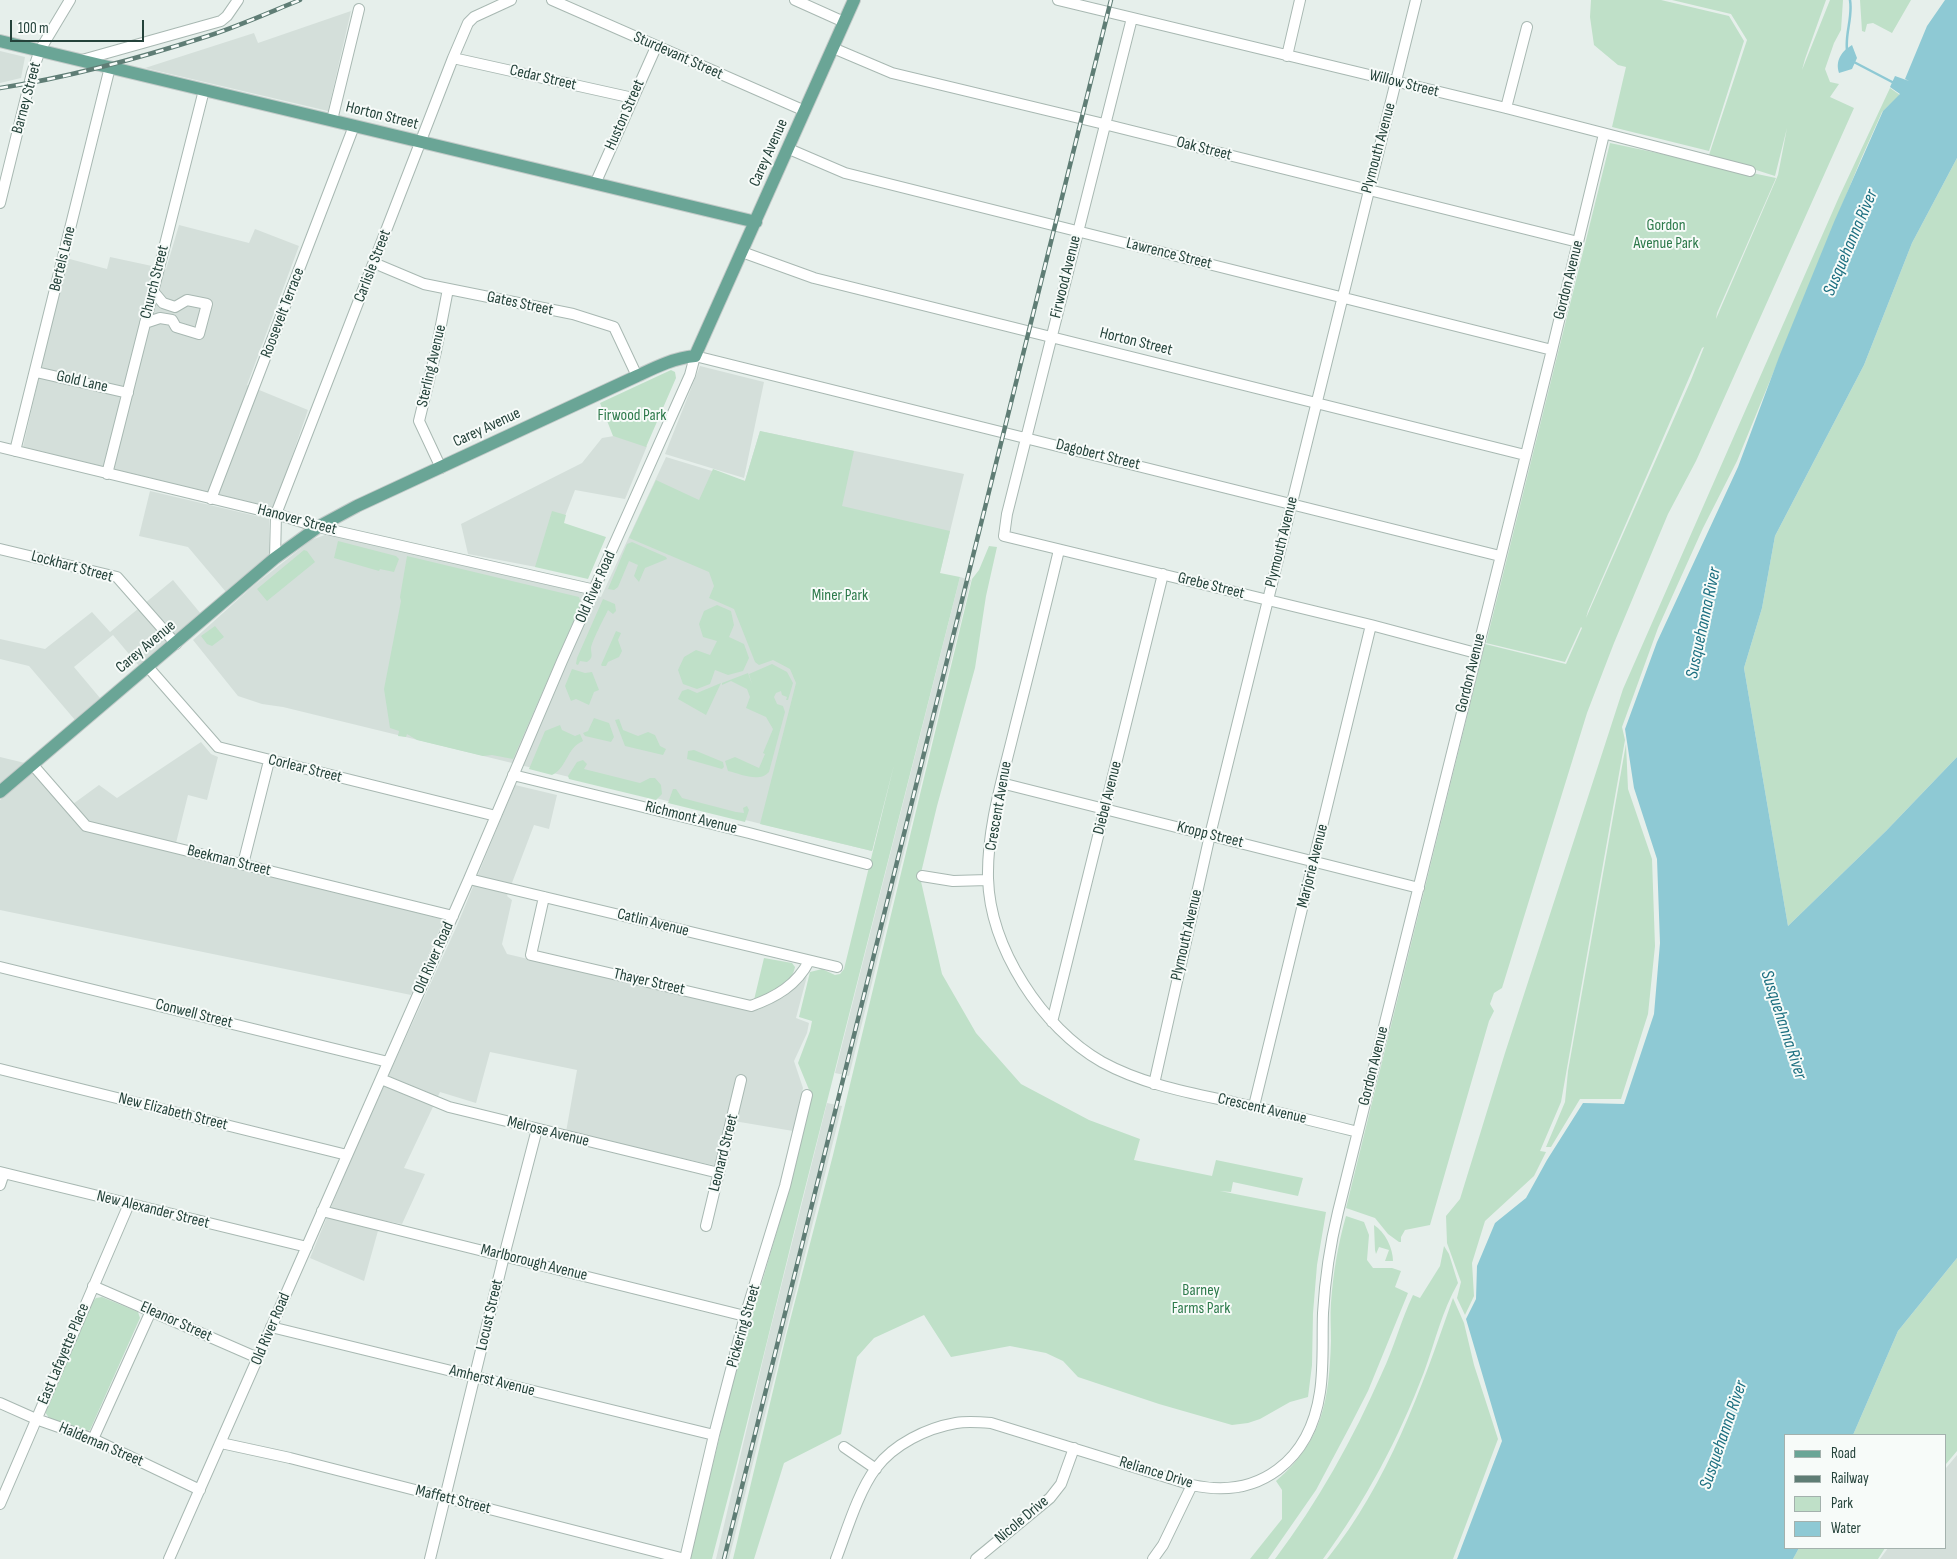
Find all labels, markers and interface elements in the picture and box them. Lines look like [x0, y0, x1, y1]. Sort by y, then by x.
scale bar [12, 10, 146, 42]
text: 100 m [18, 19, 49, 38]
street label: Sturdevant Street [630, 28, 726, 84]
street label: Barney Street [8, 60, 46, 136]
street label: Cedar Street [508, 61, 578, 95]
street label: Willow Street [1367, 66, 1441, 102]
street label: Huston Street [601, 77, 649, 153]
street label: Horton Street [344, 98, 420, 134]
street label: Plymouth Avenue [1358, 101, 1400, 195]
street label: Carey Avenue [746, 116, 792, 190]
street label: Oak Street [1174, 133, 1234, 165]
water label: Susquehanna River [1819, 187, 1883, 299]
park label: Gordon Avenue Park [1633, 216, 1699, 254]
street label: Bertels Lane [46, 225, 80, 293]
street label: Carlisle Street [350, 227, 396, 305]
street label: Firwood Avenue [1046, 234, 1086, 320]
street label: Lawrence Street [1124, 234, 1214, 274]
street label: Gordon Avenue [1550, 238, 1588, 322]
street label: Church Street [137, 243, 173, 321]
street label: Roosevelt Terrace [257, 265, 309, 361]
street label: Gates Street [485, 288, 555, 320]
street label: Sterling Avenue [413, 323, 451, 409]
street label: Horton Street [1098, 324, 1174, 360]
street label: Gold Lane [54, 367, 110, 397]
street label: Carey Avenue [450, 404, 524, 452]
park label: Firwood Park [598, 406, 666, 426]
street label: Dagobert Street [1054, 435, 1142, 475]
street label: Plymouth Avenue [1261, 495, 1303, 589]
street label: Hanover Street [255, 500, 339, 540]
street label: Lockhart Street [29, 547, 115, 587]
street label: Old River Road [572, 548, 620, 626]
water label: Susquehanna River [1682, 565, 1726, 681]
street label: Grebe Street [1176, 568, 1246, 604]
park label: Miner Park [812, 586, 868, 606]
street label: Carey Avenue [112, 616, 180, 678]
street label: Gordon Avenue [1452, 631, 1490, 715]
street label: Corlear Street [266, 751, 344, 787]
street label: Diebel Avenue [1090, 759, 1126, 837]
street label: Crescent Avenue [982, 760, 1016, 852]
street label: Richmont Avenue [643, 797, 739, 839]
street label: Kropp Street [1175, 817, 1245, 853]
street label: Marjorie Avenue [1293, 822, 1333, 910]
street label: Beekman Street [185, 841, 273, 881]
street label: Plymouth Avenue [1167, 888, 1207, 982]
street label: Catlin Avenue [615, 905, 691, 941]
street label: Old River Road [410, 919, 458, 997]
street label: Thayer Street [611, 964, 687, 1000]
water label: Susquehanna River [1755, 968, 1811, 1082]
street label: Conwell Street [153, 995, 235, 1033]
street label: Gordon Avenue [1355, 1024, 1393, 1108]
street label: New Elizabeth Street [116, 1089, 230, 1135]
street label: Crescent Avenue [1216, 1089, 1308, 1129]
street label: Leonard Street [705, 1112, 743, 1194]
street label: Melrose Avenue [505, 1113, 591, 1151]
street label: New Alexander Street [95, 1187, 211, 1233]
street label: Marlborough Avenue [479, 1240, 589, 1286]
street label: Locust Street [473, 1278, 507, 1352]
park label: Barney Farms Park [1172, 1281, 1230, 1319]
street label: Pickering Street [723, 1282, 765, 1370]
street label: Old River Road [247, 1290, 295, 1368]
street label: Eleanor Street [137, 1298, 215, 1346]
street label: East Lafayette Place [34, 1301, 94, 1407]
street label: Amherst Avenue [447, 1361, 537, 1401]
water label: Susquehanna River [1695, 1378, 1753, 1492]
street label: Haldeman Street [56, 1419, 146, 1471]
legend [1784, 1434, 1947, 1549]
text: Road [1831, 1444, 1856, 1463]
street label: Reliance Drive [1117, 1453, 1195, 1493]
text: Railway [1831, 1469, 1869, 1488]
street label: Maffett Street [413, 1481, 493, 1519]
street label: Nicole Drive [991, 1492, 1053, 1548]
text: Park [1831, 1494, 1853, 1513]
text: Water [1831, 1519, 1861, 1538]

